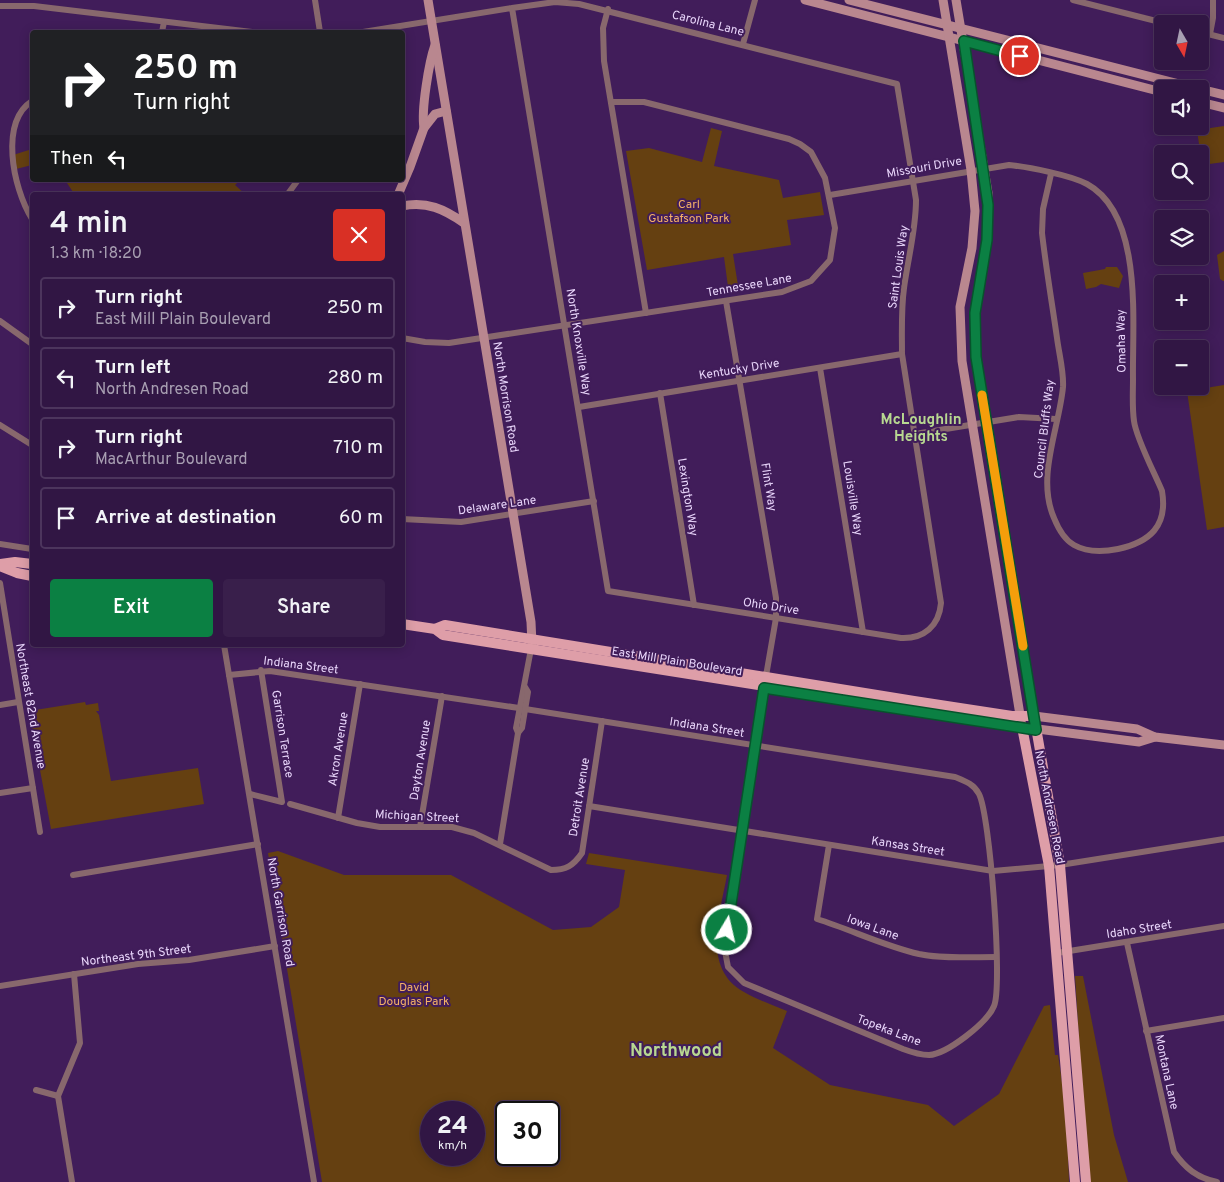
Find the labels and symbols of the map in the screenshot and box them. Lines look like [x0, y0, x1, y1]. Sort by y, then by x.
street label: Carolina Lane [670, 7, 746, 41]
north arrow [1154, 15, 1209, 70]
pin [999, 35, 1041, 77]
street label: Missouri Drive [885, 153, 963, 182]
park label: Carl Gustafson Park [648, 197, 730, 227]
street label: Saint Louis Way [885, 224, 913, 310]
street label: Tennessee Lane [705, 271, 793, 301]
street label: North Knoxville Way [562, 288, 594, 397]
street label: Omaha Way [1113, 309, 1131, 373]
street label: North Morrison Road [488, 341, 522, 454]
street label: Kentucky Drive [698, 356, 781, 384]
street label: Council Bluffs Way [1031, 379, 1059, 480]
district label: McLoughlin Heights [880, 411, 962, 447]
street label: Lexington Way [673, 457, 701, 537]
street label: Louisville Way [838, 460, 866, 537]
street label: Flint Way [756, 462, 780, 513]
street label: Delaware Lane [457, 493, 537, 519]
street label: Ohio Drive [742, 595, 800, 619]
street label: Northeast 82nd Avenue [11, 642, 49, 770]
street label: East Mill Plain Boulevard [610, 644, 743, 680]
street label: Indiana Street [262, 653, 339, 679]
street label: Garrison Terrace [267, 689, 297, 779]
street label: Akron Avenue [325, 711, 353, 787]
street label: Indiana Street [668, 714, 745, 742]
street label: Dayton Avenue [407, 719, 435, 801]
street label: North Andresen Road [1030, 749, 1068, 865]
street label: Detroit Avenue [566, 757, 594, 838]
street label: Michigan Street [374, 807, 460, 827]
street label: Kansas Street [870, 833, 946, 861]
street label: North Garrison Road [263, 856, 297, 968]
position arrow [700, 903, 752, 955]
street label: Iowa Lane [844, 911, 901, 945]
street label: Idaho Street [1105, 917, 1173, 943]
street label: Northeast 9th Street [80, 941, 192, 971]
park label: David Douglas Park [379, 980, 449, 1010]
street label: Topeka Lane [854, 1011, 923, 1051]
street label: Montana Lane [1150, 1033, 1182, 1111]
district label: Northwood [630, 1040, 722, 1063]
speed limit sign: 30 [495, 1101, 560, 1166]

